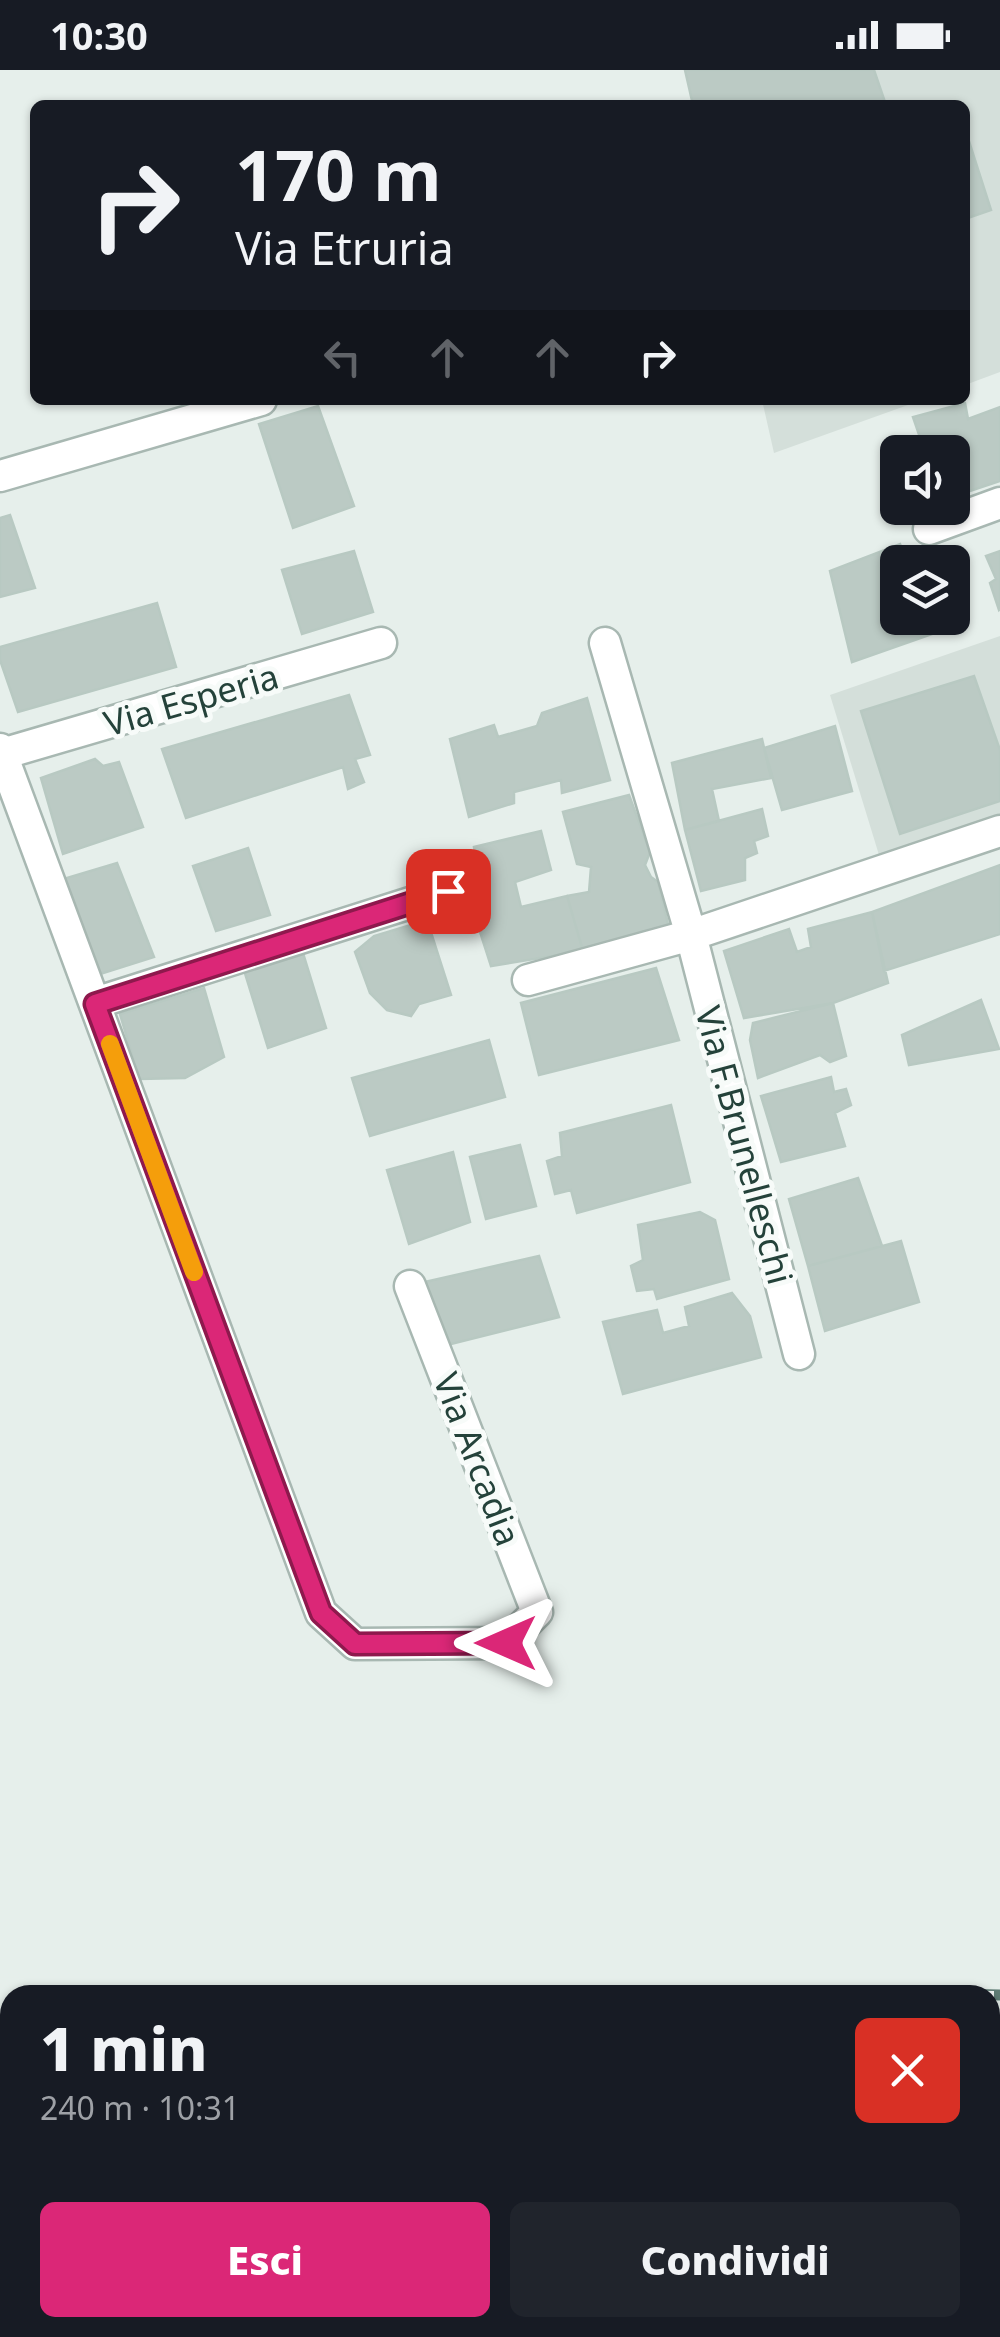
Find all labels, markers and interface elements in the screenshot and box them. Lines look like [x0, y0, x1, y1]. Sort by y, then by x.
text: 10:30 [50, 9, 148, 61]
text: 170 m [235, 126, 442, 222]
icon: right [70, 140, 200, 270]
text: Via Etruria [235, 217, 454, 278]
icon: left [315, 330, 370, 385]
icon: ahead [420, 330, 475, 385]
icon: ahead [525, 330, 580, 385]
icon: right [630, 330, 685, 385]
map controls [880, 435, 970, 635]
button: sound [880, 435, 970, 525]
button: layers [880, 545, 970, 635]
street label: Via Esperia [98, 652, 284, 746]
pin [406, 849, 491, 934]
icon: arrive [421, 864, 476, 919]
street label: Via F.Brunelleschi [685, 1001, 805, 1289]
street label: Via Arcadia [424, 1366, 532, 1552]
position arrow [454, 1591, 558, 1695]
text: 1 min [40, 2007, 208, 2089]
button: close [855, 2018, 960, 2123]
text: 240 m · 10:31 [40, 2086, 240, 2129]
button: Esci [40, 2202, 490, 2317]
button: Condividi [510, 2202, 960, 2317]

